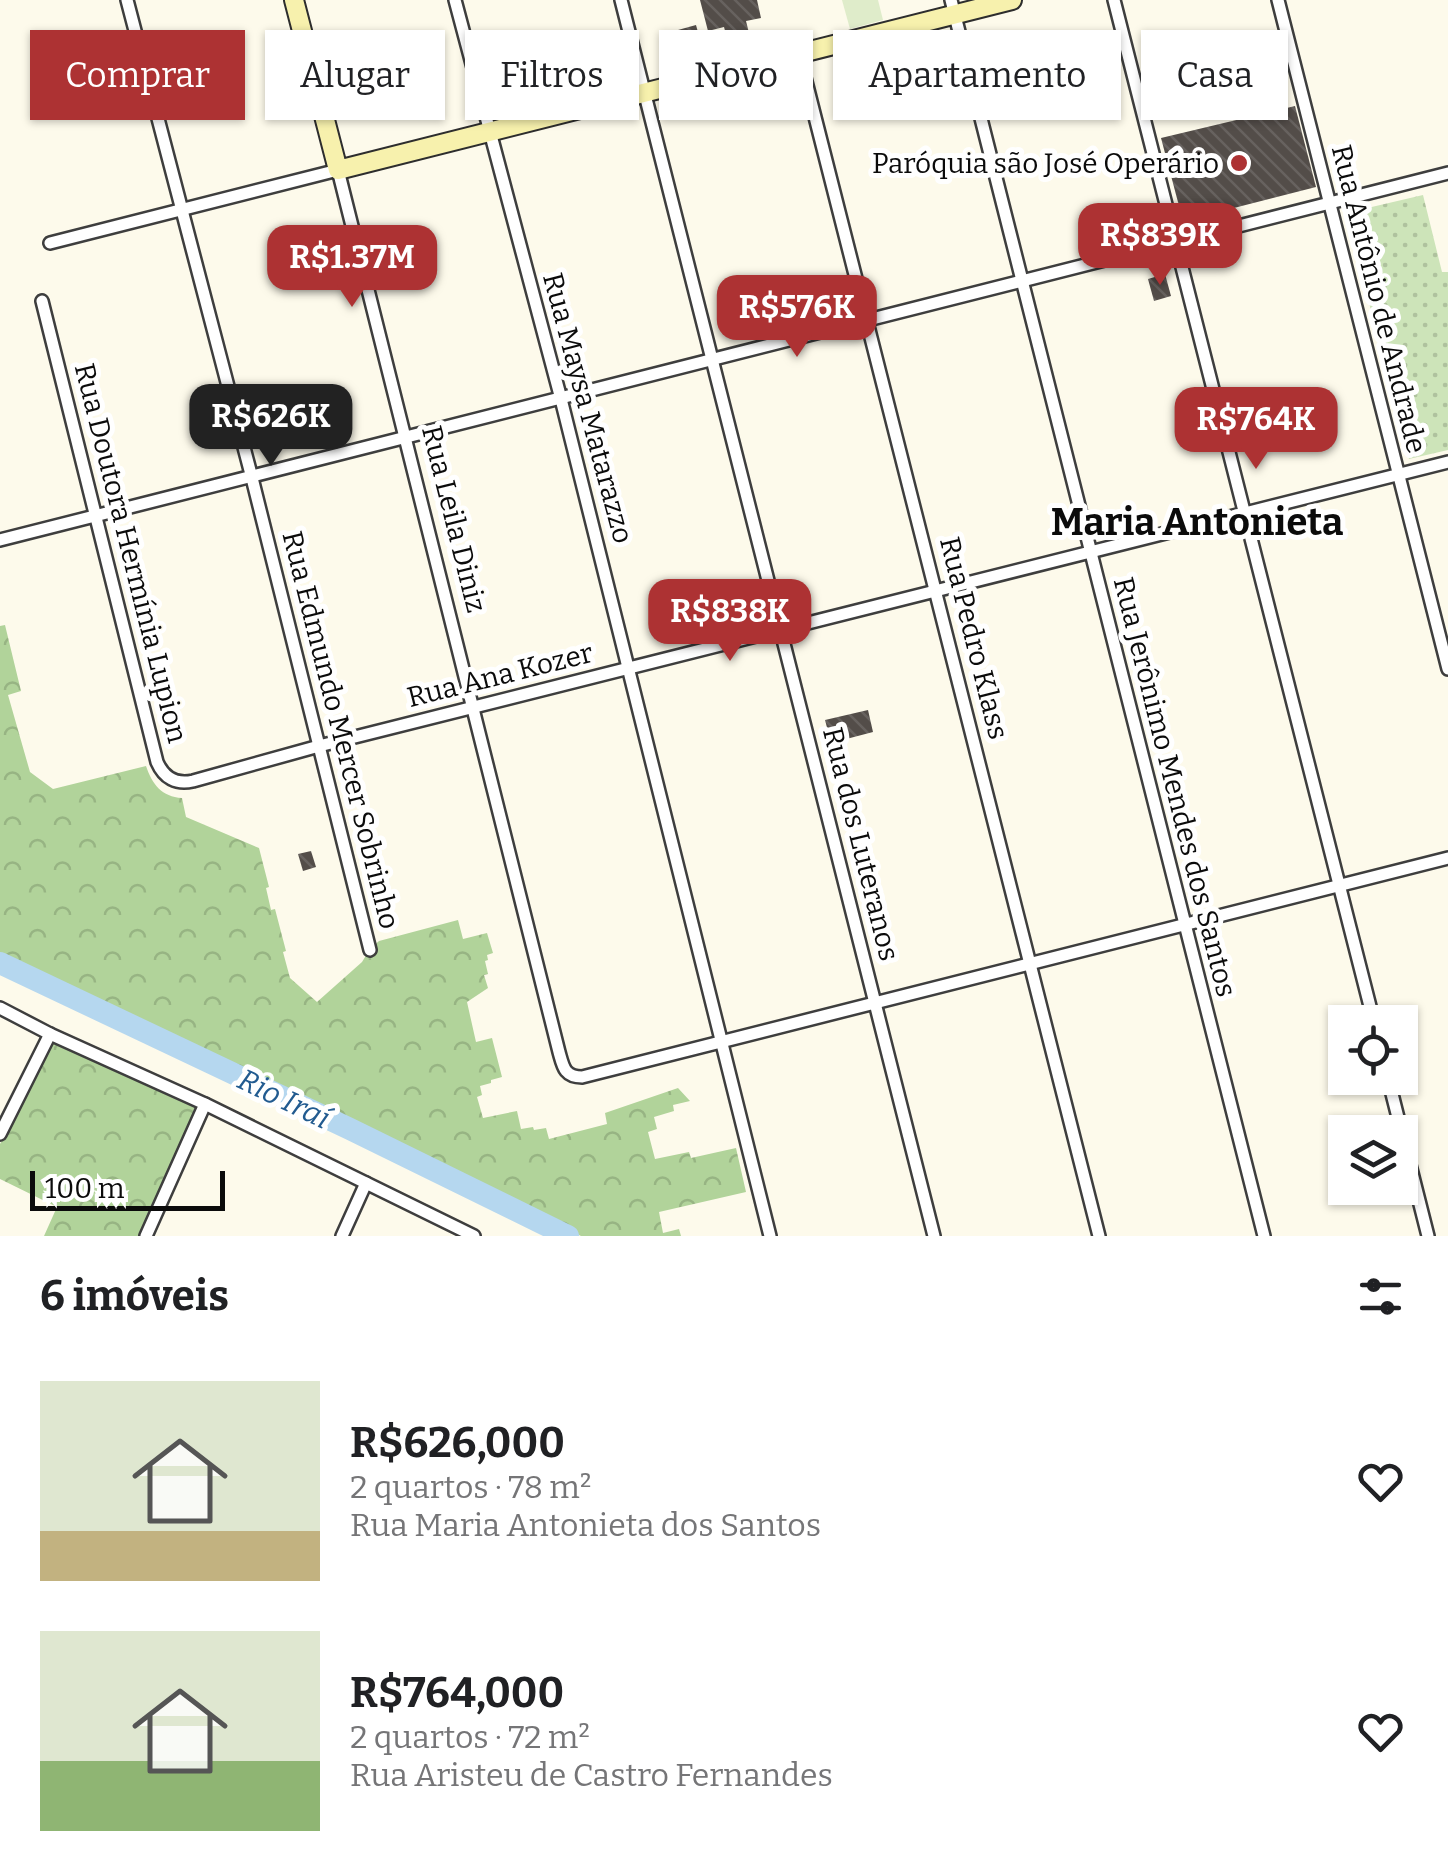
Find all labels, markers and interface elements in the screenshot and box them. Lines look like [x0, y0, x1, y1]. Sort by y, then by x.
chip: Comprar [30, 30, 245, 120]
chip: Alugar [265, 30, 445, 120]
chip: Filtros [465, 30, 639, 120]
chip: Novo [659, 30, 813, 120]
chip: Apartamento [833, 30, 1121, 120]
chip: Casa [1141, 30, 1288, 120]
street label: Rua Antônio de Andrade [1325, 141, 1433, 457]
place label: Paróquia são José Operário [872, 147, 1219, 180]
marker: Paróquia são José Operário [1228, 152, 1250, 174]
pin: R$839K [1079, 203, 1241, 288]
text: R$839K [1100, 216, 1220, 254]
pin: R$1.37M [260, 225, 444, 310]
text: R$1.37M [289, 238, 415, 276]
street label: Rua Maysa Matarazzo [536, 269, 640, 547]
pin: R$576K [716, 275, 878, 360]
text: R$576K [739, 288, 855, 326]
street label: Rua Doutora Hermínia Lupion [68, 360, 194, 746]
pin: R$626K [190, 384, 352, 469]
pin: R$764K [1175, 387, 1337, 472]
text: R$626K [211, 397, 331, 435]
text: R$764K [1197, 400, 1315, 438]
street label: Rua Leila Diniz [415, 422, 493, 616]
district label: Maria Antonieta [1051, 499, 1343, 545]
street label: Rua Edmundo Mercer Sobrinho [276, 528, 406, 932]
street label: Rua Pedro Klass [933, 533, 1015, 743]
street label: Rua Jerônimo Mendes dos Santos [1107, 574, 1243, 1000]
pin: R$838K [649, 579, 811, 664]
text: R$838K [670, 592, 790, 630]
street label: Rua Ana Kozer [404, 636, 596, 714]
street label: Rua dos Luteranos [816, 724, 906, 964]
map controls [1328, 1005, 1418, 1205]
button: locate [1328, 1005, 1418, 1095]
water label: Rio Iraí [232, 1061, 338, 1138]
button: layers [1328, 1115, 1418, 1205]
scale bar [30, 1166, 225, 1210]
text: 100 m [45, 1172, 125, 1205]
icon: filters [1353, 1269, 1408, 1324]
text: 6 imóveis [40, 1271, 229, 1321]
text: R$626,000 [350, 1418, 565, 1468]
icon: home [120, 1421, 240, 1541]
icon: heart [1353, 1454, 1408, 1509]
text: 2 quartos · 78 m² [350, 1468, 591, 1506]
text: Rua Maria Antonieta dos Santos [350, 1506, 821, 1544]
text: R$764,000 [350, 1668, 564, 1718]
icon: home [120, 1671, 240, 1791]
icon: heart [1353, 1704, 1408, 1759]
text: 2 quartos · 72 m² [350, 1718, 590, 1756]
text: Rua Aristeu de Castro Fernandes [350, 1756, 833, 1794]

